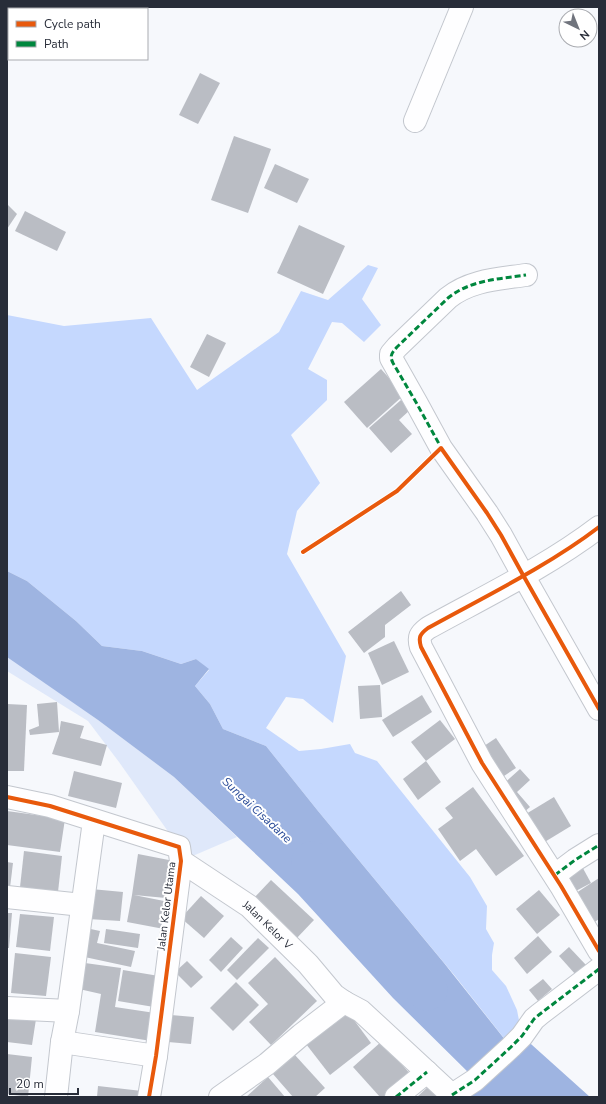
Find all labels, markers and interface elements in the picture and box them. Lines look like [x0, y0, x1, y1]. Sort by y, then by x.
legend [8, 8, 148, 60]
north arrow [558, 8, 598, 48]
text: Cycle path [44, 16, 101, 32]
text: N [576, 27, 593, 43]
text: Path [44, 36, 69, 52]
water label: Sungai Cisadane [219, 774, 296, 847]
street label: Jalan Kelor Utama [153, 861, 179, 952]
street label: Jalan Kelor V [239, 897, 296, 953]
scale bar [10, 1070, 78, 1096]
text: 20 m [16, 1076, 44, 1092]

